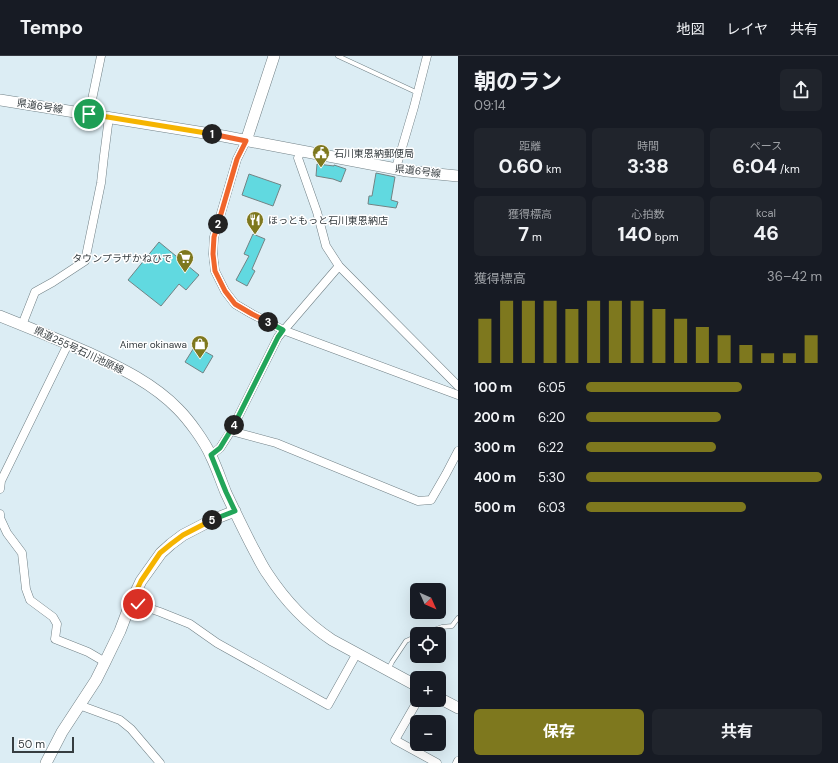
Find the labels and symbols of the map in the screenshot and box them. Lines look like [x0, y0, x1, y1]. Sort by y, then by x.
street label: 県道6号線 [16, 96, 64, 116]
pin [72, 97, 106, 131]
pin: 1 [202, 124, 222, 144]
public building icon: 石川東恩納郵便局 [311, 143, 331, 168]
place label: 石川東恩納郵便局 [334, 147, 414, 160]
street label: 県道6号線 [394, 162, 442, 180]
restaurant icon: ほっともっと石川東恩納店 [245, 210, 265, 235]
pin: 2 [208, 214, 228, 234]
place label: ほっともっと石川東恩納店 [268, 214, 388, 227]
supermarket icon: タウンプラザかねひで [175, 248, 195, 273]
place label: タウンプラザかねひで [72, 252, 172, 265]
pin: 3 [258, 312, 278, 332]
street label: 県道255号石川池原線 [32, 323, 126, 377]
shop icon: Aimer okinawa [190, 334, 210, 359]
place label: Aimer okinawa [120, 338, 187, 351]
pin: 4 [224, 415, 244, 435]
pin: 5 [202, 510, 222, 530]
north arrow [410, 583, 446, 619]
pin [121, 587, 155, 621]
scale bar [12, 735, 74, 754]

